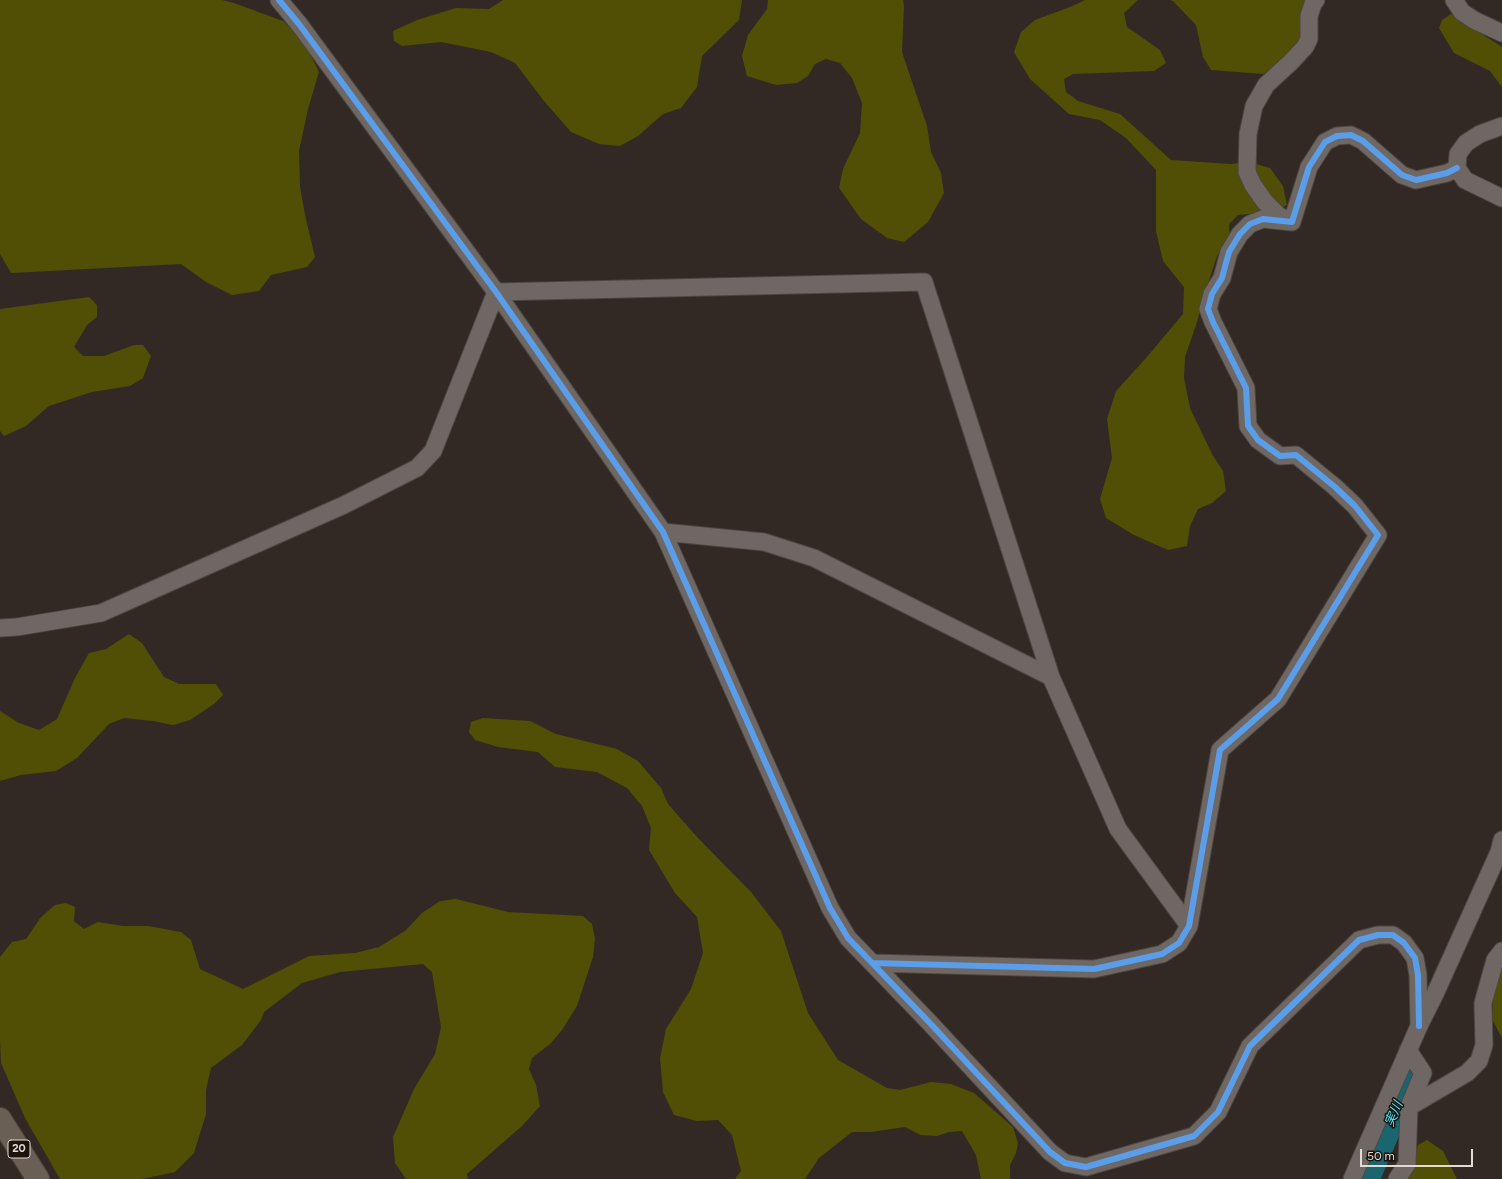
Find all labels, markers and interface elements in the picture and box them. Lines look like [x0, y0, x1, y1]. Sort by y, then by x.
water label: 実川 [1382, 1099, 1406, 1129]
road number: 20 [8, 1140, 30, 1158]
scale bar [1362, 1141, 1475, 1167]
text: 50 m [1367, 1149, 1395, 1163]

